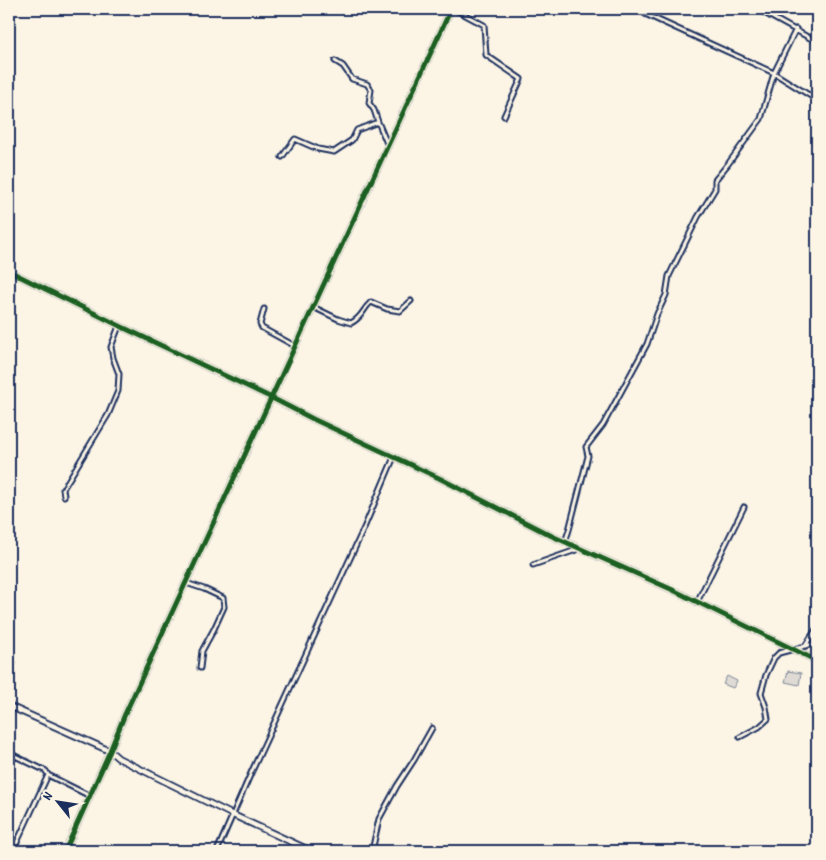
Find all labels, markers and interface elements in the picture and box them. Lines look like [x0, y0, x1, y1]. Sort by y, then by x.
north arrow [32, 778, 82, 828]
text: N [38, 788, 59, 804]

